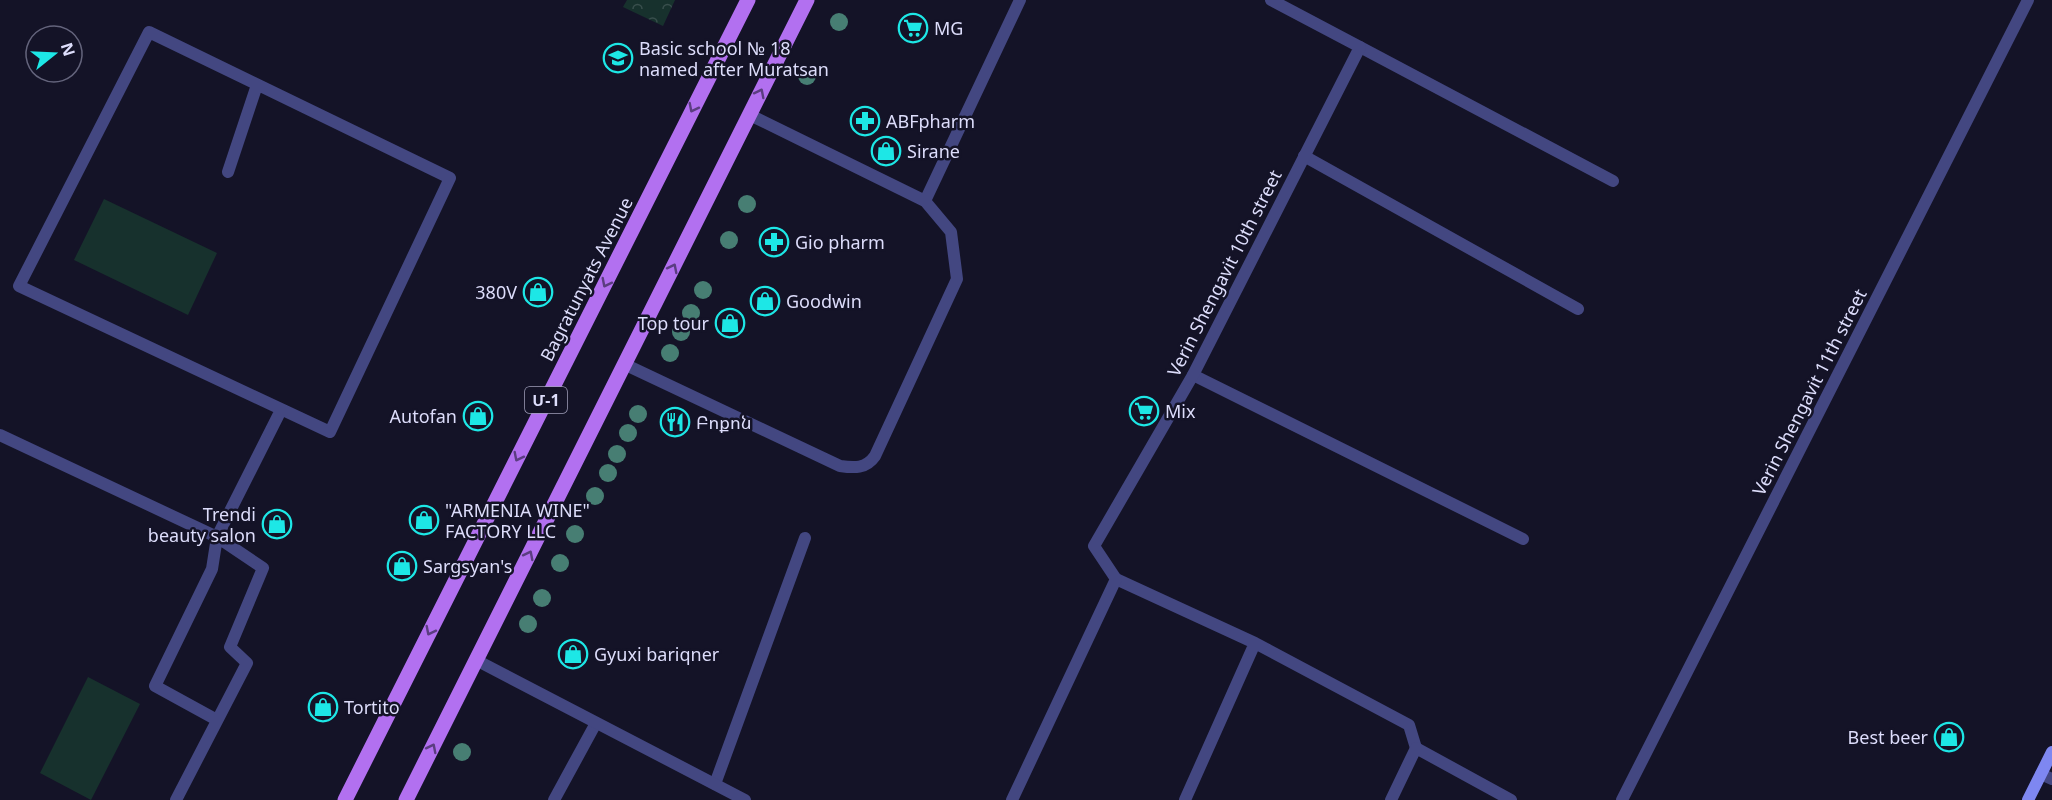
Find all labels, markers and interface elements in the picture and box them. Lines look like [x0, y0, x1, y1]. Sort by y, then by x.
supermarket icon: MG [897, 12, 929, 44]
place label: MG [934, 16, 963, 40]
north arrow [24, 24, 84, 84]
place label: Basic school № 18 named after Muratsan [639, 36, 829, 81]
text: N [56, 40, 81, 59]
school or university icon: Basic school № 18 named after Muratsan [602, 42, 634, 74]
one-way arrow [753, 89, 765, 100]
one-way arrow [689, 102, 701, 113]
pharmacy icon: ABFpharm [849, 105, 881, 137]
place label: ABFpharm [886, 109, 975, 133]
shop icon: Sirane [870, 135, 902, 167]
place label: Sirane [907, 139, 960, 163]
street label: Verin Shengavit 10th street [1161, 165, 1287, 380]
street label: Bagratunyats Avenue [534, 193, 638, 365]
pharmacy icon: Gio pharm [758, 226, 790, 258]
place label: Gio pharm [795, 230, 885, 254]
one-way arrow [666, 263, 677, 274]
shop icon: 380V [522, 276, 554, 308]
one-way arrow [601, 276, 613, 287]
place label: 380V [475, 280, 517, 304]
street label: Verin Shengavit 11th street [1746, 284, 1872, 499]
shop icon: Goodwin [749, 285, 781, 317]
place label: Goodwin [786, 289, 862, 313]
shop icon: Top tour [714, 307, 746, 339]
place label: Top tour [638, 311, 710, 335]
road number: Մ-1 [525, 387, 567, 413]
supermarket icon: Mix [1128, 395, 1160, 427]
place label: Mix [1165, 399, 1196, 423]
shop icon: Autofan [462, 400, 494, 432]
place label: Autofan [390, 404, 457, 428]
restaurant icon: Բոքոն [659, 406, 691, 438]
place label: Բոքոն [696, 410, 752, 434]
one-way arrow [514, 450, 525, 461]
place label: "ARMENIA WINE" FACTORY LLC [445, 498, 590, 543]
place label: Trendi beauty salon [148, 502, 256, 547]
shop icon: "ARMENIA WINE" FACTORY LLC [408, 504, 440, 536]
shop icon: Trendi beauty salon [261, 508, 293, 540]
shop icon: Sargsyan's [386, 550, 418, 582]
one-way arrow [522, 550, 533, 561]
place label: Sargsyan's [423, 554, 512, 578]
one-way arrow [426, 624, 437, 635]
shop icon: Gyuxi bariqner [557, 638, 589, 670]
place label: Gyuxi bariqner [594, 642, 720, 666]
shop icon: Tortito [307, 691, 339, 723]
place label: Tortito [344, 695, 400, 719]
shop icon: Best beer [1933, 721, 1965, 753]
place label: Best beer [1848, 725, 1929, 749]
one-way arrow [425, 743, 436, 754]

